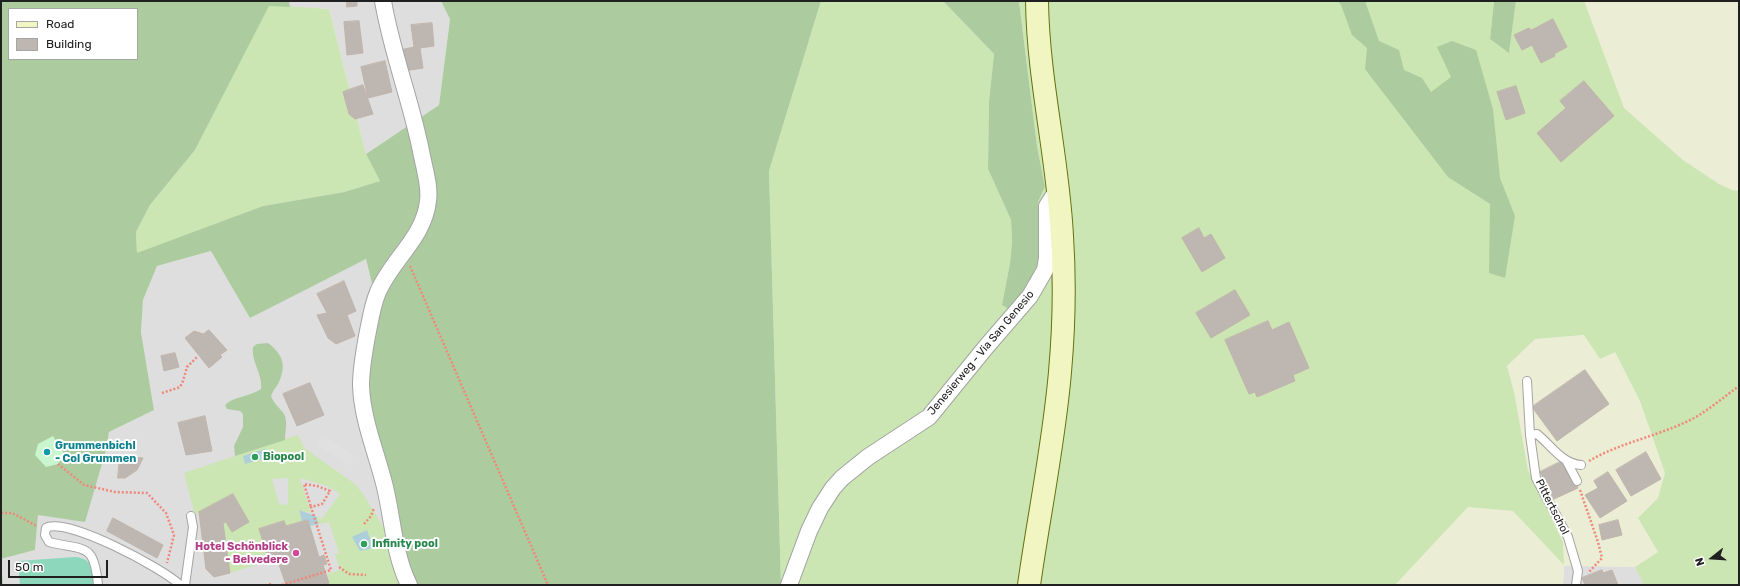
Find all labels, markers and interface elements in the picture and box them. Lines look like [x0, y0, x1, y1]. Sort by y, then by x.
legend [8, 8, 138, 60]
text: Road [46, 17, 74, 31]
text: Building [46, 37, 92, 51]
street label: Jenesierweg - Via San Genesio [925, 288, 1037, 418]
place label: Grummenbichl - Col Grummen [55, 439, 136, 465]
marker: Grummenbichl - Col Grummen [42, 447, 52, 457]
place label: Biopool [263, 450, 304, 464]
marker: Biopool [250, 452, 260, 462]
street label: Pittertschol [1532, 477, 1572, 537]
place label: Infinity pool [372, 537, 438, 551]
north arrow [1692, 538, 1732, 578]
marker: Infinity pool [359, 539, 369, 549]
place label: Hotel Schönblick - Belvedere [195, 540, 288, 566]
marker: Hotel Schönblick - Belvedere [291, 548, 301, 558]
scale bar [10, 552, 110, 578]
text: N [1693, 556, 1707, 567]
text: 50 m [15, 560, 43, 574]

